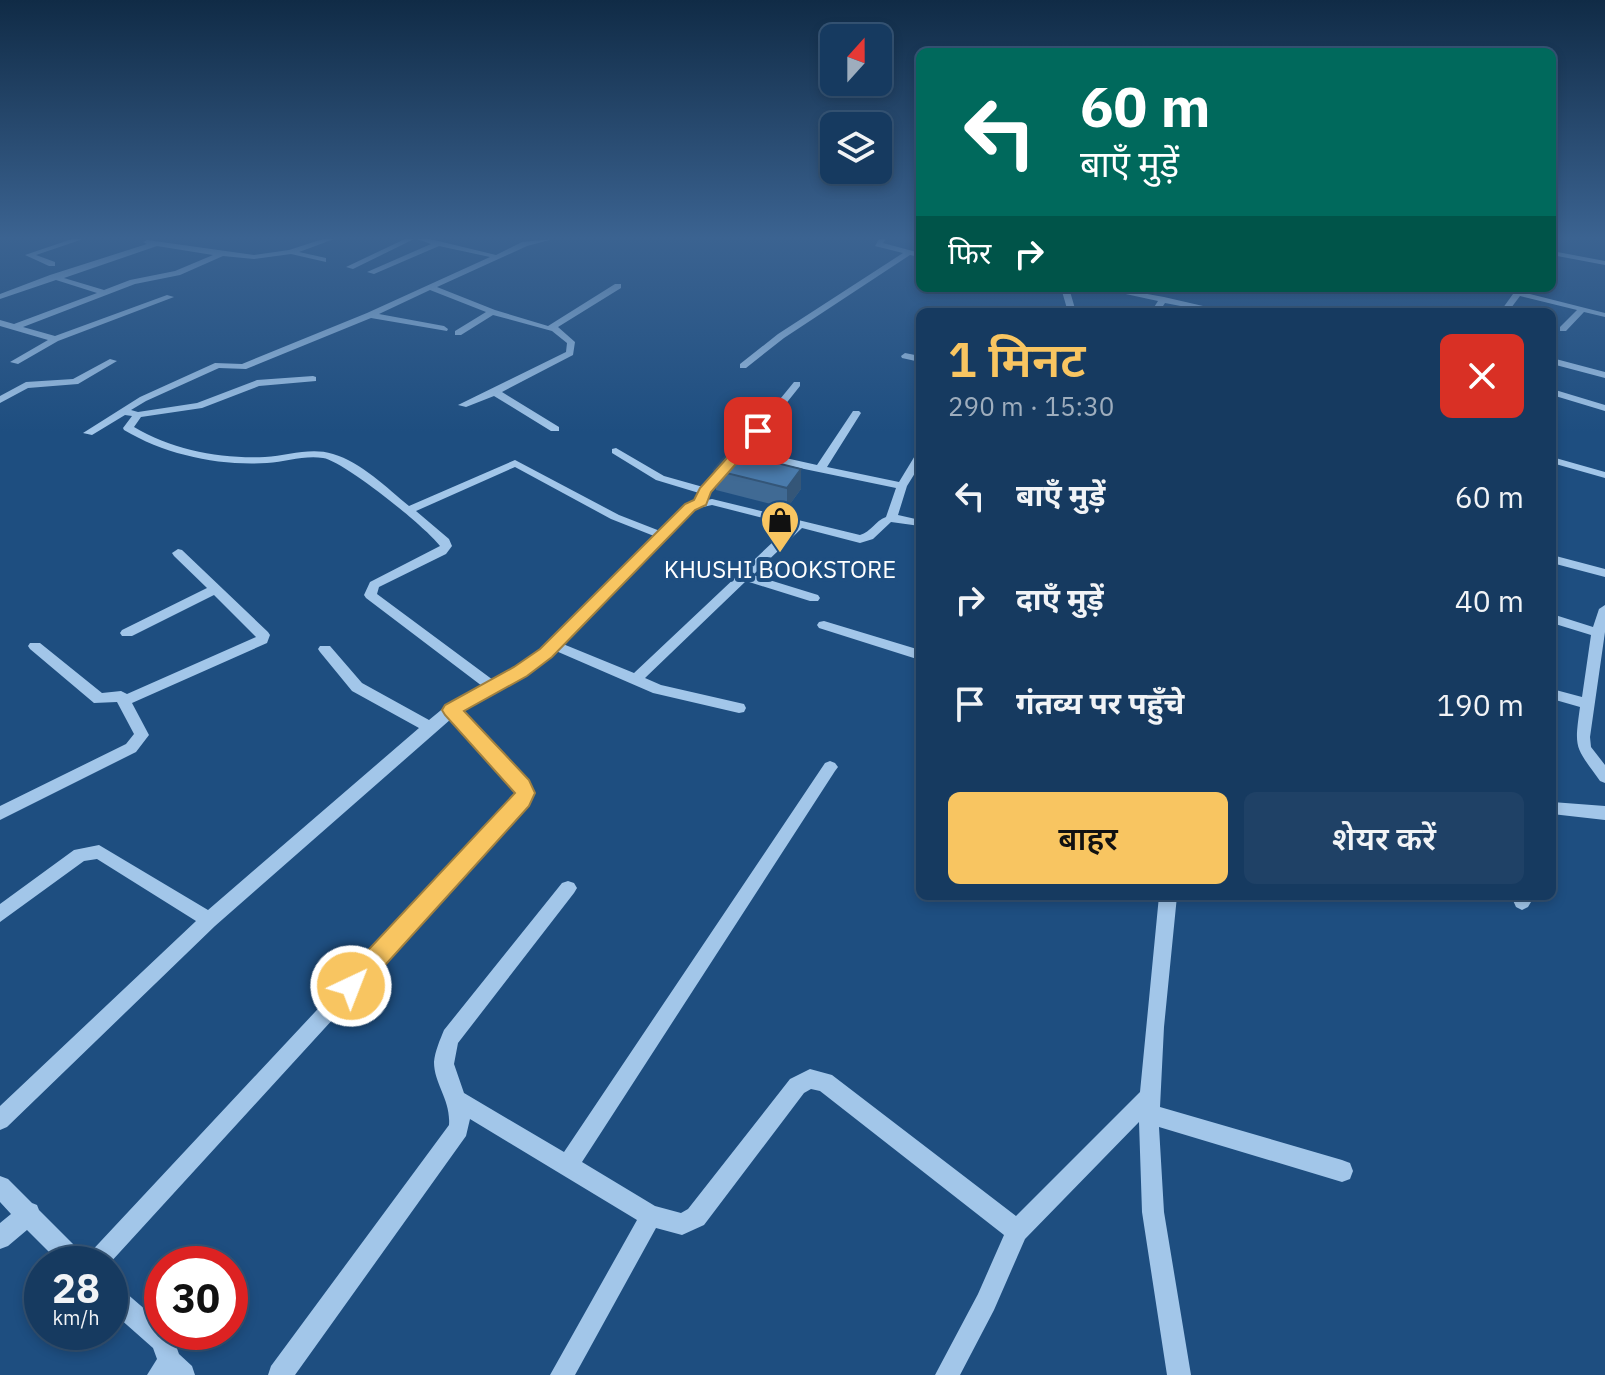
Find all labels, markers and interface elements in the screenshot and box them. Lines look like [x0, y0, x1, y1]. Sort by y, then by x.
north arrow [820, 24, 892, 96]
map controls [820, 24, 892, 184]
text: 60 m [1080, 70, 1210, 142]
icon: left [948, 80, 1052, 184]
button: layers [820, 112, 892, 184]
text: बाएँ मुड़ें [1080, 140, 1179, 187]
icon: right [1007, 232, 1051, 276]
text: फिर [948, 233, 991, 272]
text: 1 मिनट [948, 328, 1086, 390]
button: close [1440, 334, 1524, 418]
text: 290 m · 15:30 [948, 389, 1114, 423]
pin [724, 397, 792, 465]
icon: arrive [736, 409, 780, 453]
icon: left [948, 474, 992, 518]
text: बाएँ मुड़ें [1016, 475, 1105, 514]
text: 60 m [1455, 477, 1524, 516]
shop icon: KHUSHI BOOKSTORE [759, 499, 801, 554]
place label: KHUSHI BOOKSTORE [664, 553, 896, 585]
icon: right [948, 578, 992, 622]
text: दाएँ मुड़ें [1016, 579, 1104, 618]
text: 40 m [1455, 581, 1524, 620]
icon: arrive [948, 682, 992, 726]
text: गंतव्य पर पहुँचे [1016, 683, 1184, 722]
text: 190 m [1437, 685, 1524, 724]
button: बाहर [948, 792, 1228, 884]
button: शेयर करें [1244, 792, 1524, 884]
position arrow [309, 944, 393, 1028]
speed limit sign: 30 [144, 1246, 248, 1350]
text: 28 [52, 1262, 100, 1314]
text: km/h [52, 1304, 100, 1331]

